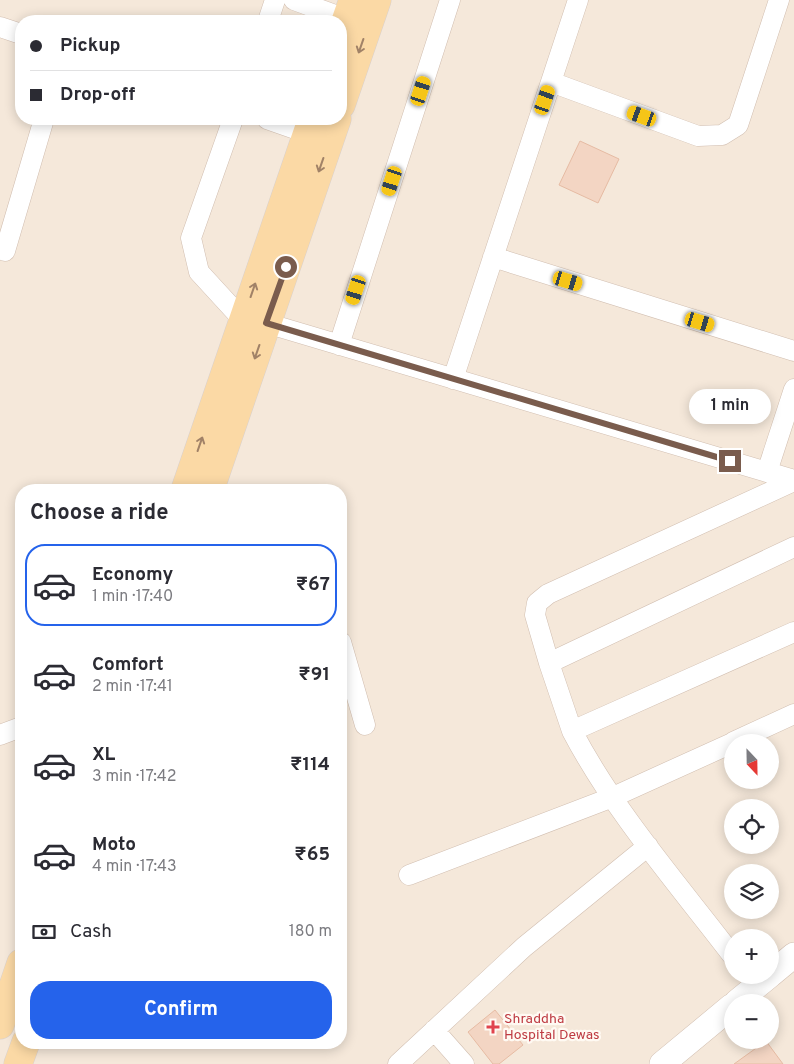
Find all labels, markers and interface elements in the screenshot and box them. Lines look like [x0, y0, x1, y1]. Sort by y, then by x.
text: Pickup [60, 34, 120, 58]
one-way arrow [356, 38, 366, 54]
car [409, 74, 432, 108]
text: Drop-off [60, 83, 135, 107]
car [533, 83, 556, 117]
car [625, 104, 658, 128]
one-way arrow [316, 157, 325, 172]
car [380, 164, 403, 198]
route start [275, 256, 297, 278]
car [551, 269, 584, 293]
car [344, 273, 367, 307]
one-way arrow [249, 283, 258, 298]
car [683, 310, 716, 334]
one-way arrow [251, 343, 261, 359]
callout: 1 min [689, 388, 771, 424]
text: 1 min [711, 396, 749, 416]
one-way arrow [196, 436, 206, 452]
route end [719, 450, 741, 472]
text: Choose a ride [30, 500, 168, 527]
icon: car [32, 563, 77, 608]
text: Economy [92, 563, 173, 587]
text: ₹67 [296, 573, 330, 597]
text: 1 min · 17:40 [92, 587, 173, 607]
icon: car [32, 653, 77, 698]
text: Comfort [92, 653, 164, 677]
text: ₹91 [298, 663, 330, 687]
text: 2 min · 17:41 [92, 677, 173, 697]
north arrow [724, 734, 779, 789]
map controls [724, 734, 779, 1049]
icon: car [32, 743, 77, 788]
text: XL [92, 743, 115, 767]
text: ₹114 [290, 753, 330, 777]
text: 3 min · 17:42 [92, 767, 176, 787]
button: locate [724, 799, 779, 854]
icon: car [32, 833, 77, 878]
text: Moto [92, 833, 136, 857]
text: ₹65 [294, 843, 330, 867]
text: 4 min · 17:43 [92, 857, 177, 877]
button: layers [724, 864, 779, 919]
icon: cash [30, 918, 58, 946]
text: Cash [70, 920, 112, 944]
text: 180 m [289, 922, 332, 942]
button: + [724, 929, 779, 984]
button: Confirm [30, 981, 332, 1039]
button: − [724, 994, 779, 1049]
place label: Shraddha Hospital Dewas [504, 1011, 600, 1044]
marker: Shraddha Hospital Dewas [486, 1020, 500, 1034]

